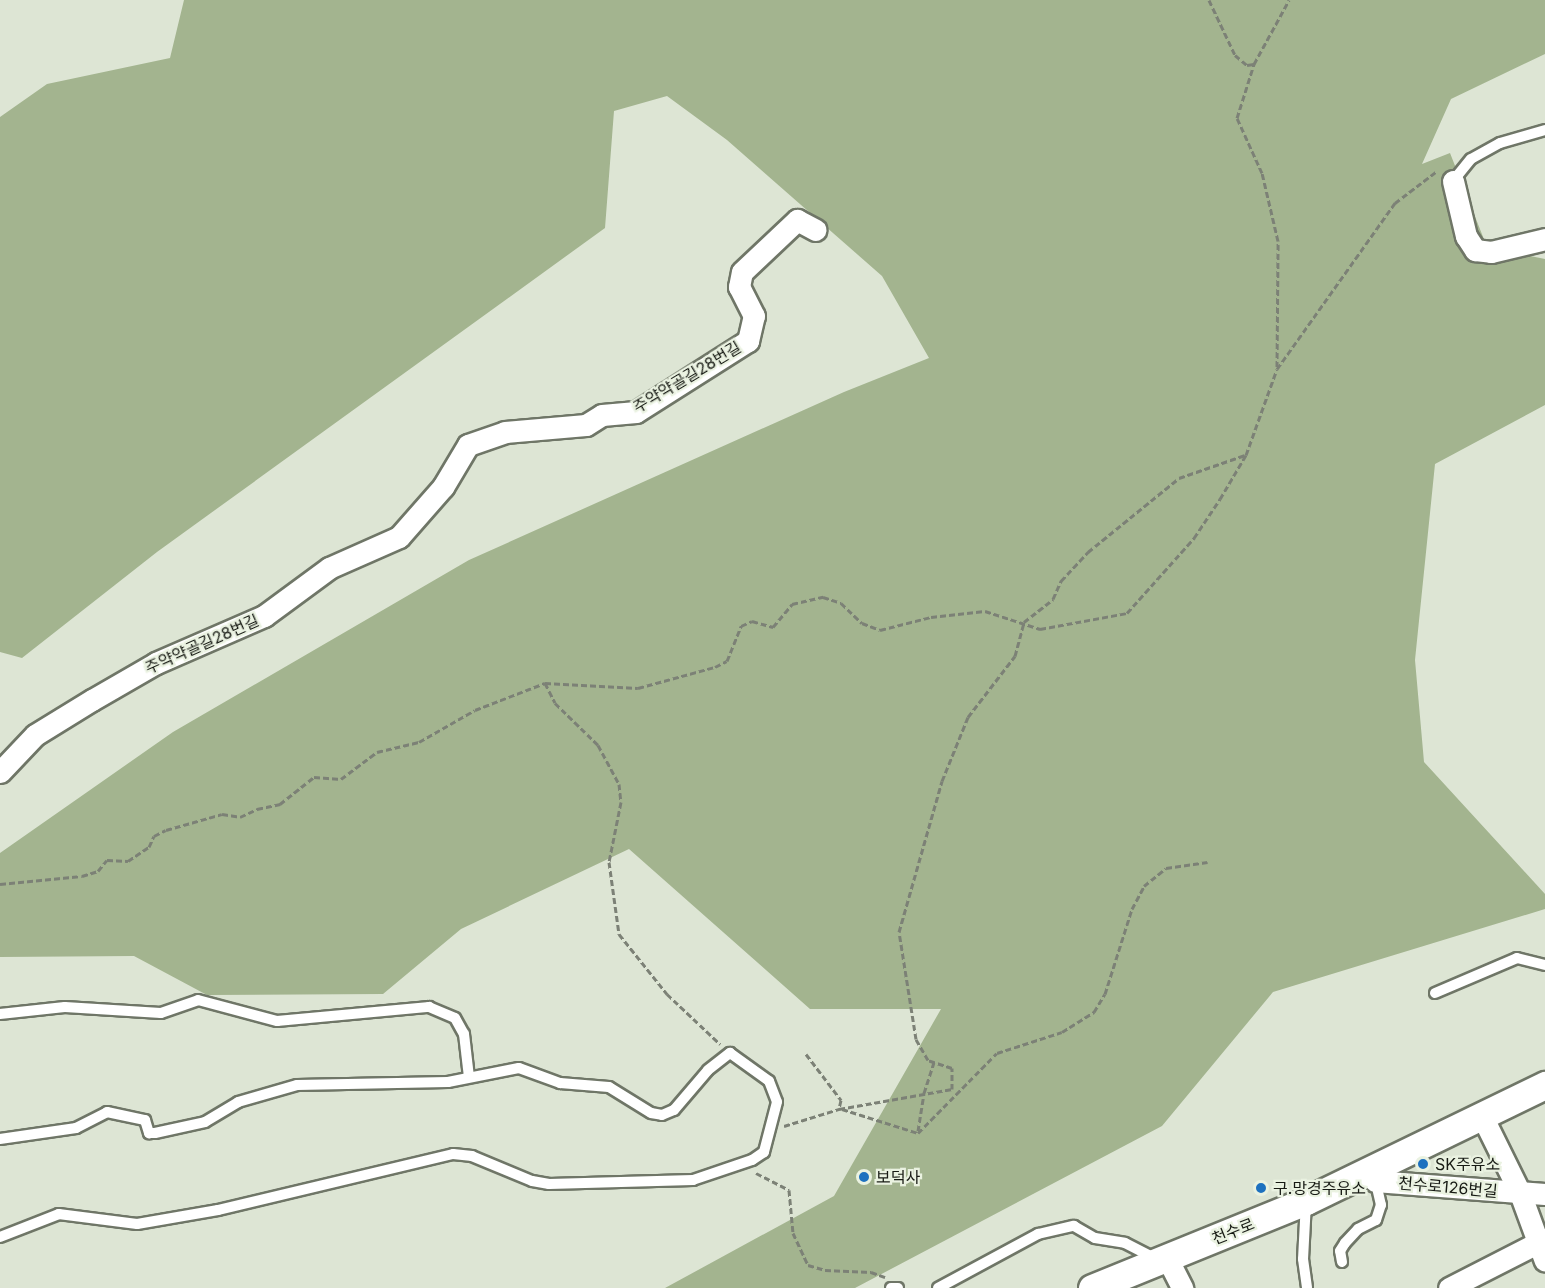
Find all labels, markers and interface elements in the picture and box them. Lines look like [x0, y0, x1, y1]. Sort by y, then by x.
street label: 주약약골길28번길 [629, 337, 745, 417]
street label: 주약약골길28번길 [142, 610, 262, 678]
place label: SK주유소 [1435, 1154, 1500, 1174]
marker: SK주유소 [1416, 1157, 1430, 1171]
place label: 보덕사 [876, 1167, 920, 1187]
marker: 보덕사 [857, 1170, 871, 1184]
street label: 천수로126번길 [1397, 1173, 1499, 1201]
place label: 구.망경주유소 [1273, 1178, 1366, 1198]
marker: 구.망경주유소 [1254, 1181, 1268, 1195]
street label: 천수로 [1209, 1214, 1257, 1248]

